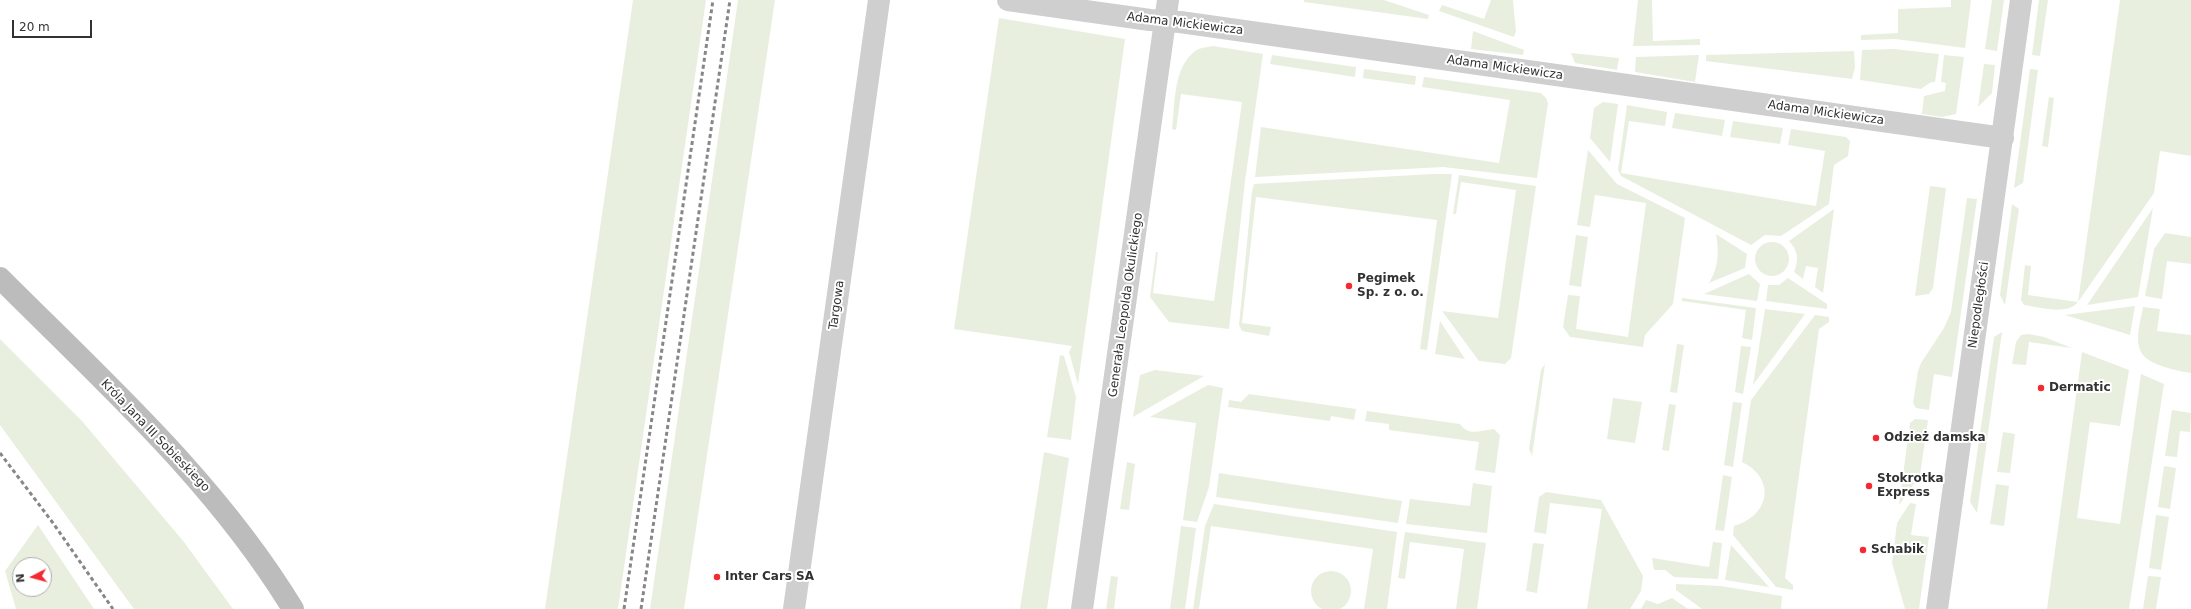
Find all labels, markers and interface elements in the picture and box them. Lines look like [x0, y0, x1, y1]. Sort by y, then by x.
street label: Adama Mickiewicza [1126, 10, 1244, 38]
scale bar [14, 12, 94, 38]
text: 20 m [19, 20, 50, 34]
street label: Adama Mickiewicza [1446, 53, 1564, 83]
street label: Adama Mickiewicza [1767, 98, 1885, 128]
street label: Generała Leopolda Okulickiego [1106, 212, 1146, 398]
street label: Niepodległości [1966, 261, 1992, 349]
place label: Pegimek Sp. z o. o. [1357, 272, 1424, 300]
street label: Targowa [826, 279, 848, 331]
marker: Pegimek Sp. z o. o. [1344, 281, 1354, 291]
street label: Króla Jana III Sobieskiego [97, 377, 213, 495]
place label: Dermatic [2049, 381, 2111, 395]
marker: Dermatic [2036, 383, 2046, 393]
place label: Odzież damska [1884, 431, 1986, 445]
marker: Odzież damska [1871, 433, 1881, 443]
place label: Stokrotka Express [1877, 472, 1944, 500]
marker: Stokrotka Express [1864, 481, 1874, 491]
place label: Schabik [1871, 543, 1924, 557]
marker: Schabik [1858, 545, 1868, 555]
north arrow [12, 557, 52, 597]
place label: Inter Cars SA [725, 570, 814, 584]
marker: Inter Cars SA [712, 572, 722, 582]
text: N [14, 573, 28, 583]

